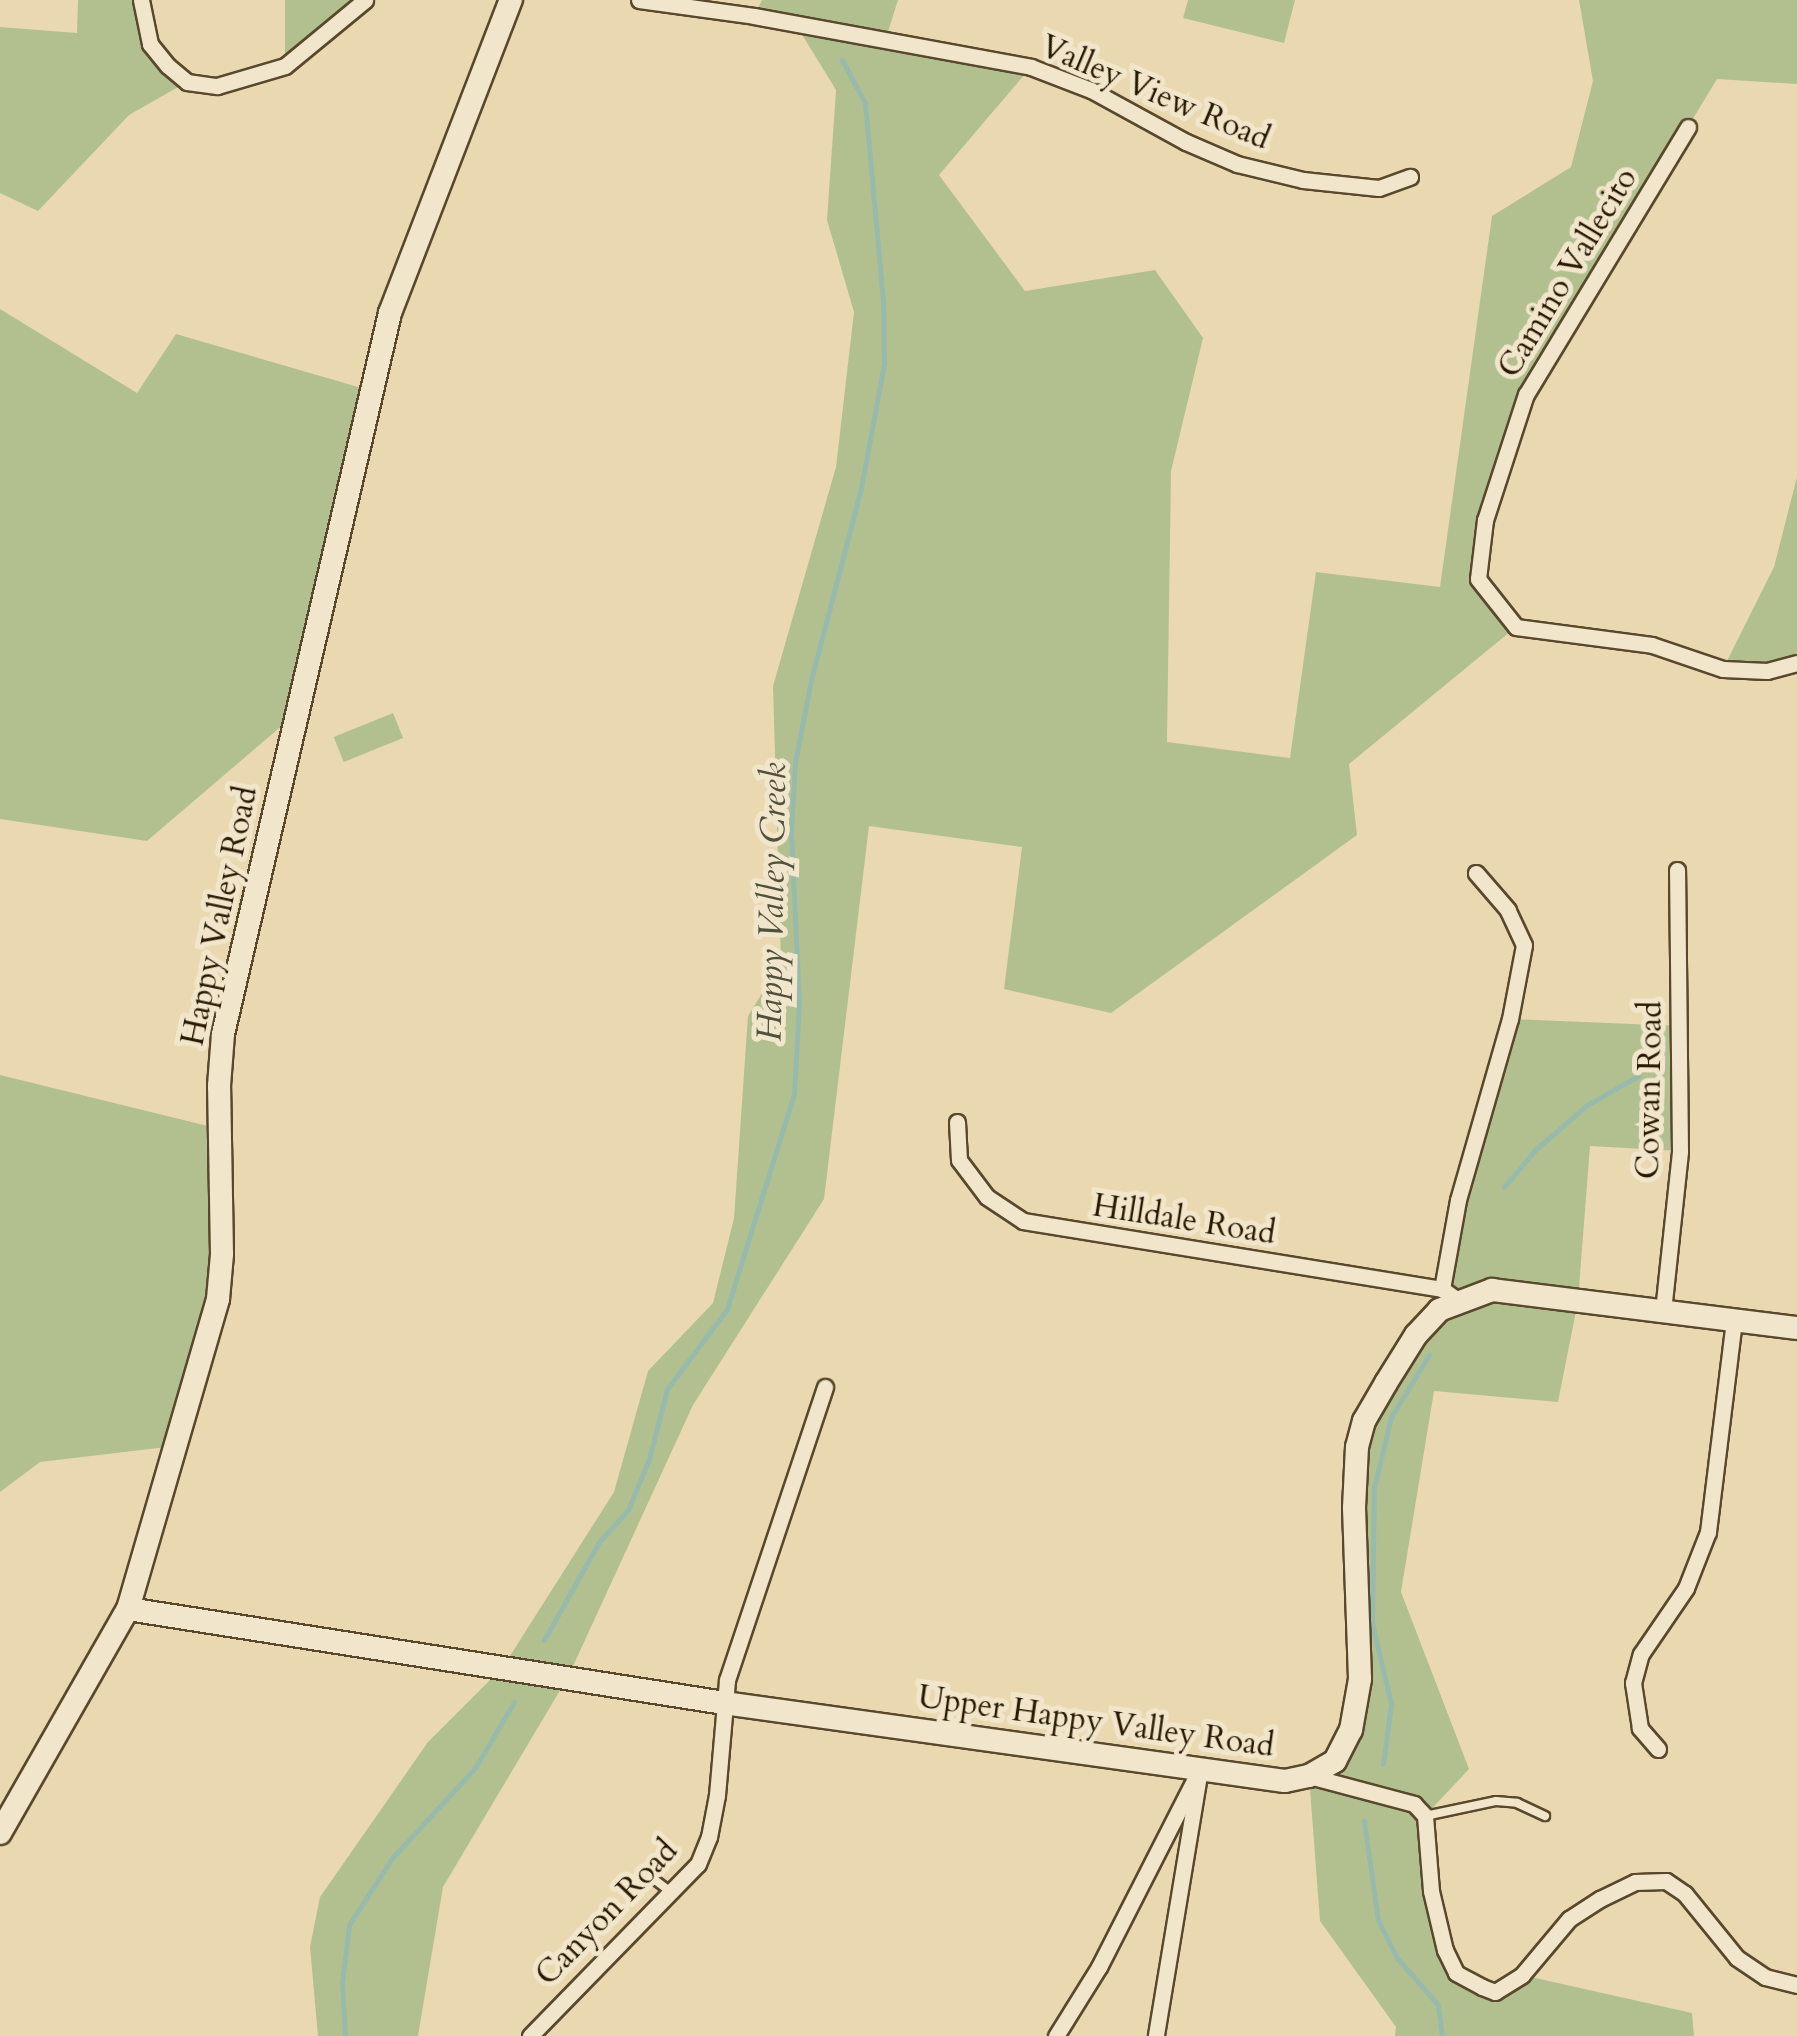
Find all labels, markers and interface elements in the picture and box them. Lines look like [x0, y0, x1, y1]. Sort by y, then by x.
street label: Valley View Road [1035, 27, 1275, 159]
street label: Camino Vallecito [1490, 161, 1646, 385]
water label: Happy Valley Creek [749, 762, 795, 1042]
street label: Happy Valley Road [174, 783, 266, 1049]
street label: Cowan Road [1629, 1000, 1671, 1180]
street label: Hilldale Road [1090, 1187, 1278, 1253]
street label: Upper Happy Valley Road [916, 1678, 1276, 1766]
street label: Canyon Road [528, 1832, 686, 1994]

